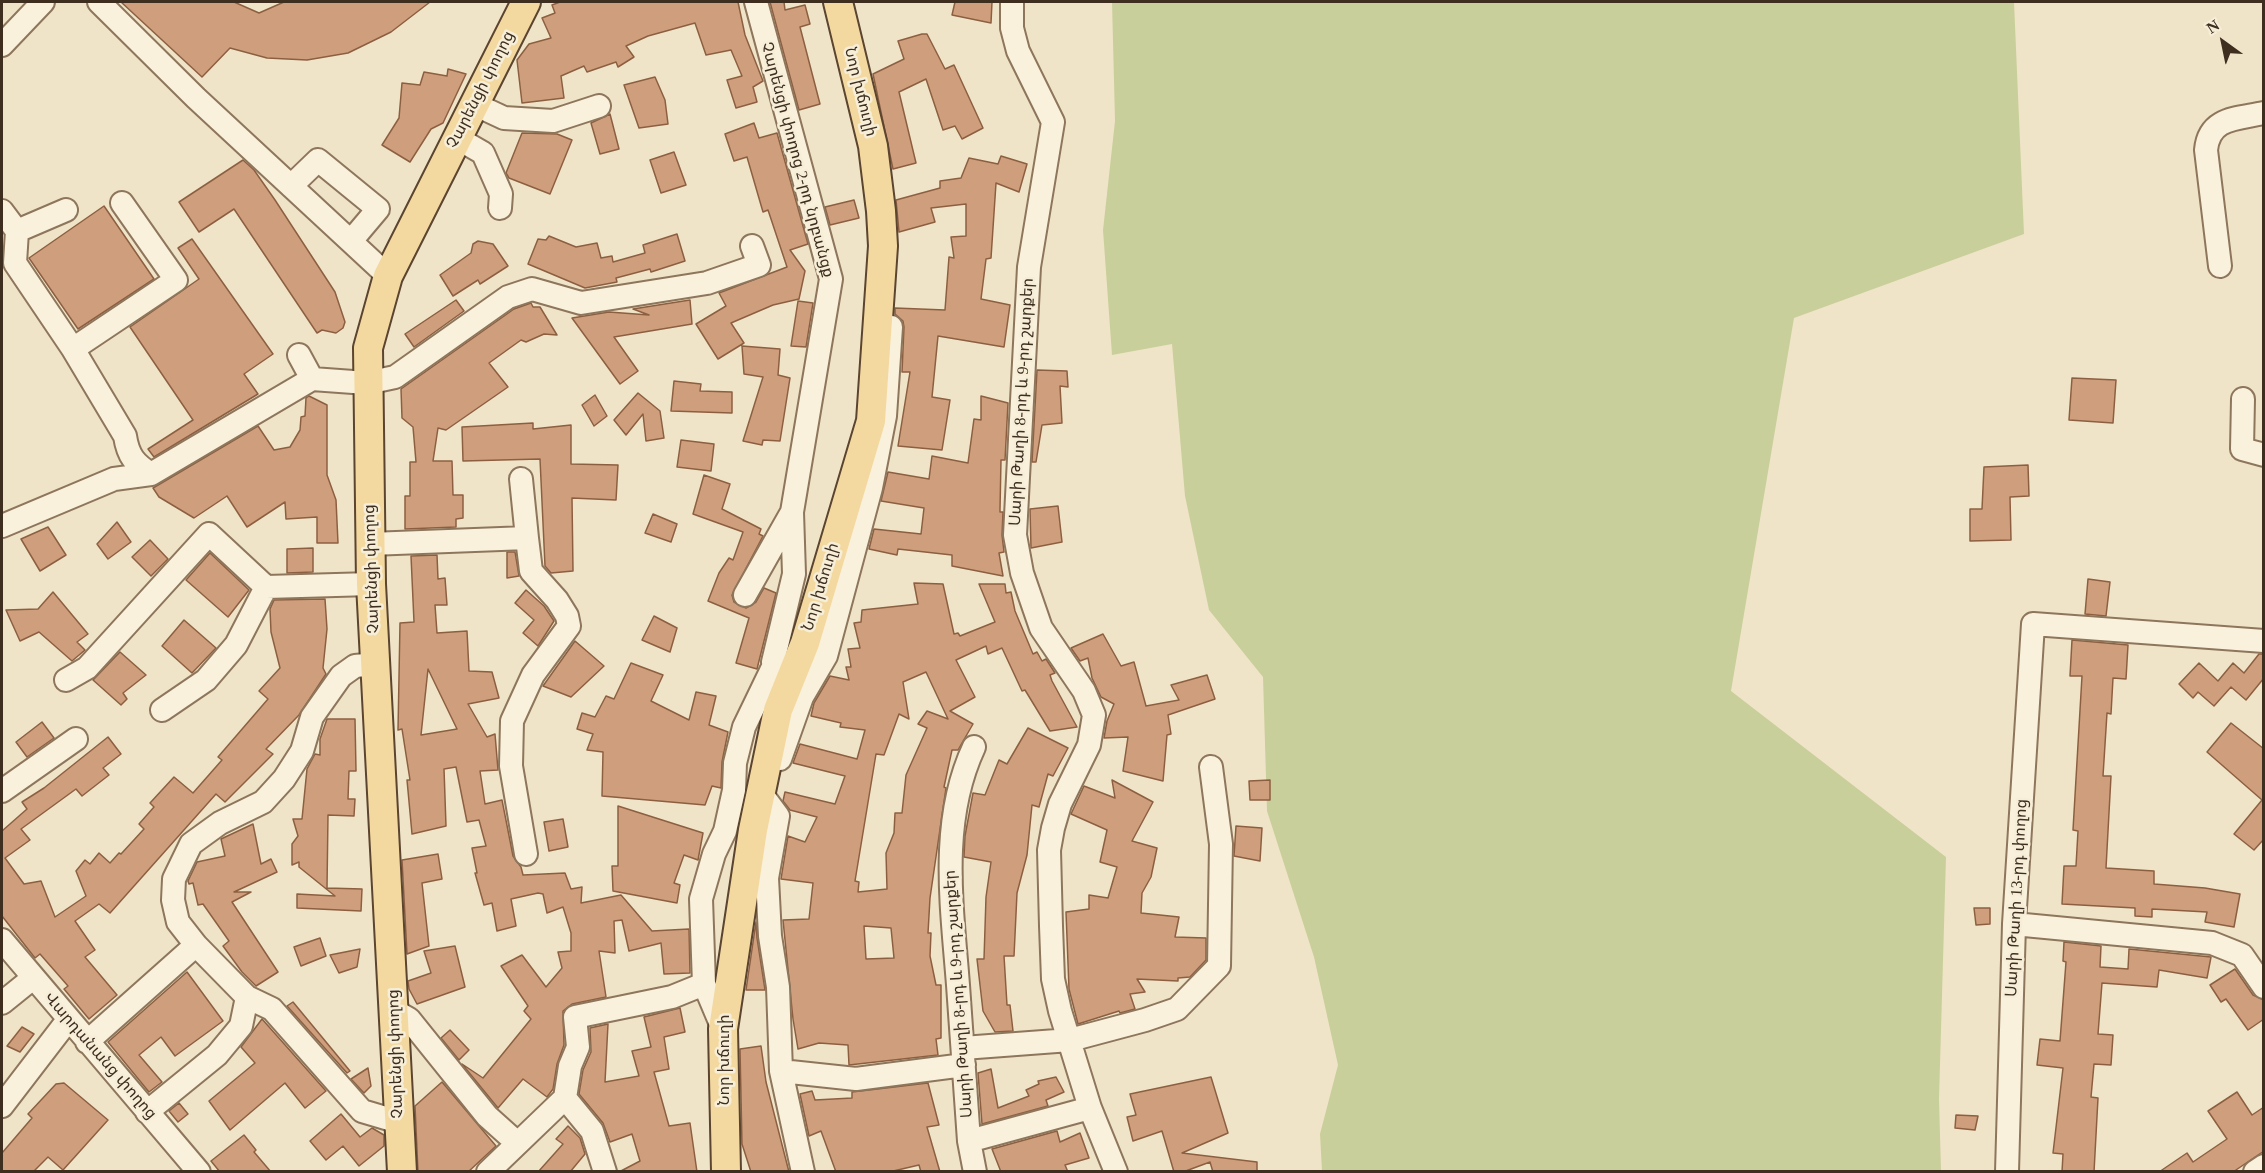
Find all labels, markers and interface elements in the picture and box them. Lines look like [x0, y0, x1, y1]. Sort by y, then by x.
north arrow [2193, 12, 2253, 72]
text: N [2203, 16, 2222, 37]
street label: Չարենցի փողոց [443, 28, 519, 152]
street label: Չարենցի փողոց 2-րդ նրբանցք [756, 40, 838, 280]
street label: Նոր խճուղի [840, 45, 880, 139]
street label: Սարի Թաղի 8-րդ և 9-րդ շարքեր [1006, 277, 1038, 527]
street label: Չարենցի փողոց [360, 504, 384, 634]
street label: Նոր խճուղի [799, 541, 843, 633]
street label: Սարի Թաղի 13-րդ փողոց [2002, 798, 2032, 998]
street label: Սարի Թաղի 8-րդ և 9-րդ շարքեր [941, 869, 977, 1119]
street label: Վարդանանց փողոց [40, 989, 160, 1123]
street label: Չարենցի փողոց [384, 989, 408, 1119]
street label: Նոր խճուղի [715, 1014, 735, 1106]

